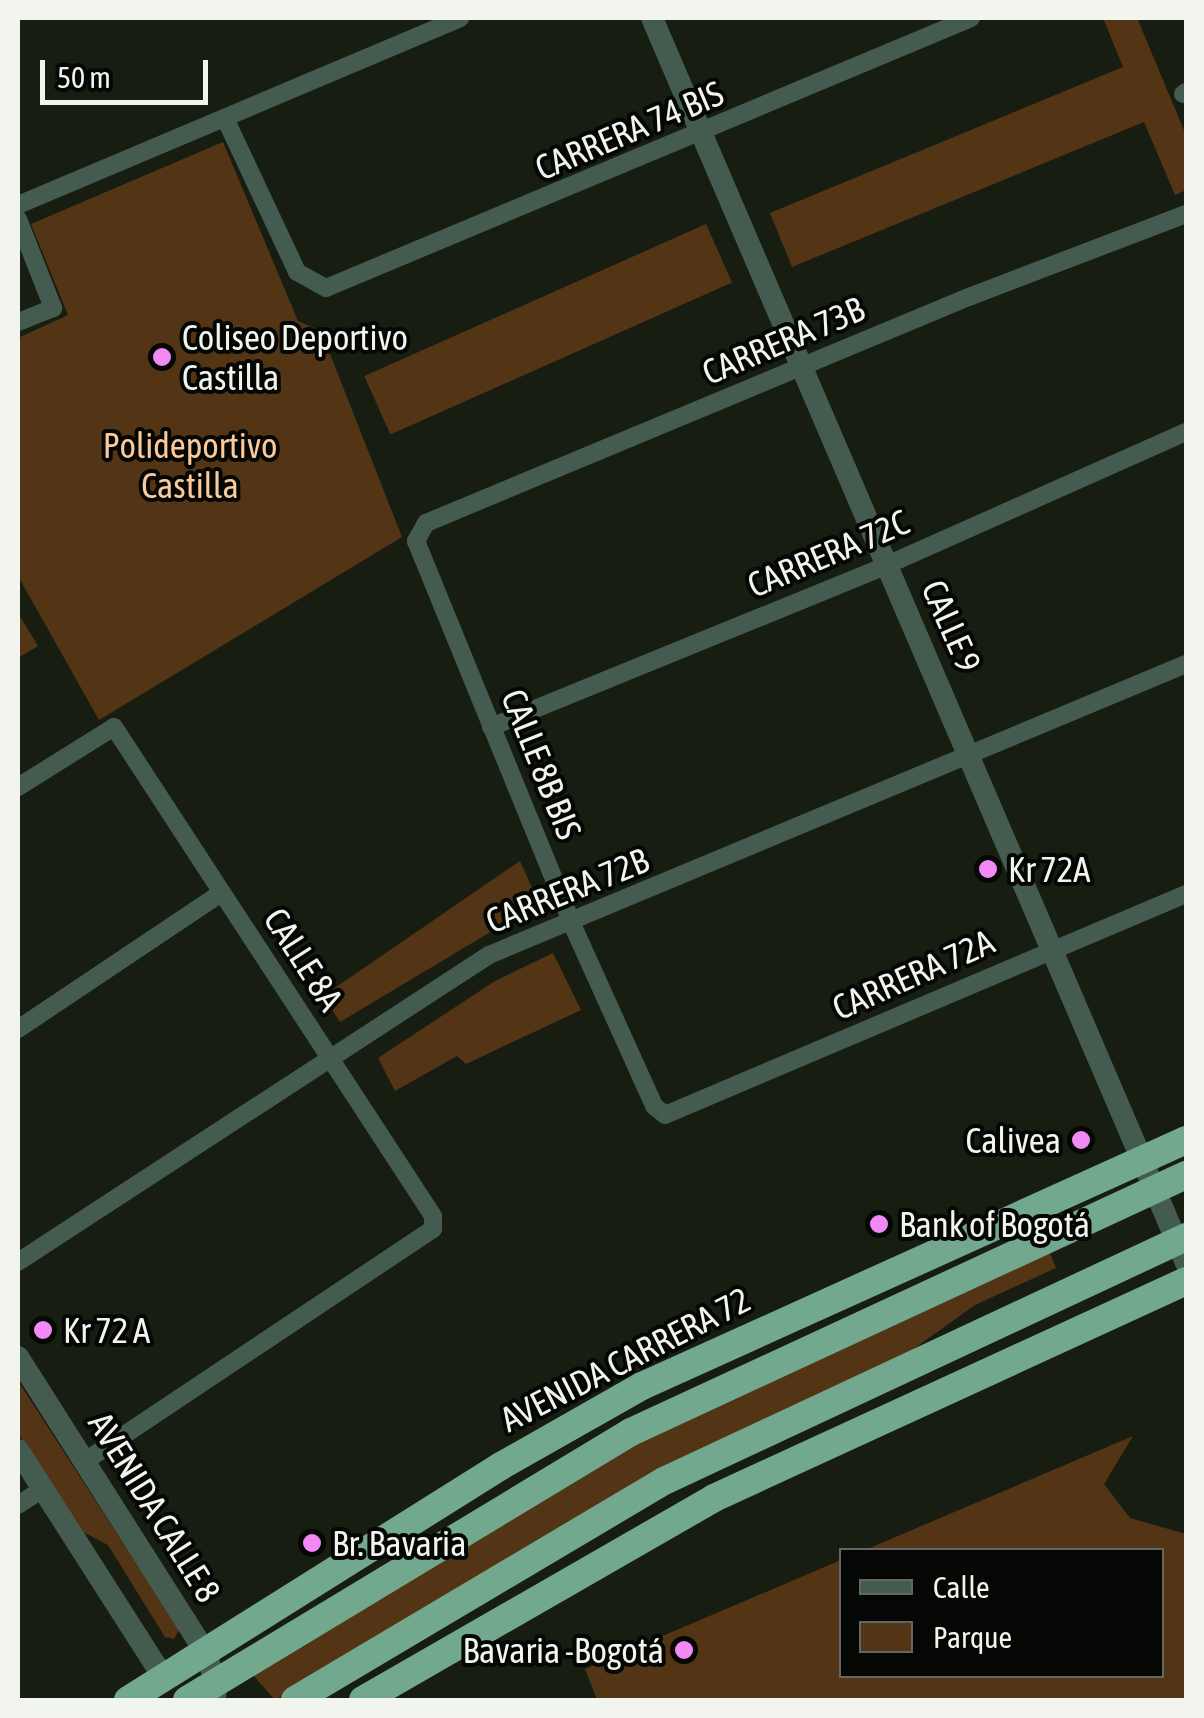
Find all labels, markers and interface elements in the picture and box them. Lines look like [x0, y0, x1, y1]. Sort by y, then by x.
scale bar [45, 40, 212, 102]
text: 50 m [57, 60, 111, 94]
street label: CARRERA 74 BIS [529, 72, 729, 188]
street label: CARRERA 73B [696, 287, 870, 393]
place label: Coliseo Deportivo Castilla [182, 316, 408, 398]
marker: Coliseo Deportivo Castilla [151, 346, 173, 368]
park label: Polideportivo Castilla [103, 424, 277, 506]
street label: CARRERA 72C [741, 500, 915, 606]
street label: CALLE 9 [913, 574, 991, 678]
street label: CALLE 8B BIS [493, 683, 591, 845]
street label: CARRERA 72B [480, 838, 654, 942]
place label: Kr 72A [1008, 848, 1090, 890]
marker: Kr 72A [977, 858, 999, 880]
street label: CALLE 8A [256, 900, 352, 1018]
street label: CARRERA 72A [826, 920, 1000, 1028]
place label: Calivea [965, 1119, 1061, 1161]
marker: Calivea [1070, 1129, 1092, 1151]
place label: Bank of Bogotá [899, 1203, 1090, 1245]
marker: Bank of Bogotá [868, 1213, 890, 1235]
street label: AVENIDA CARRERA 72 [493, 1278, 757, 1440]
place label: Kr 72 A [63, 1309, 150, 1351]
marker: Kr 72 A [32, 1319, 54, 1341]
street label: AVENIDA CALLE 8 [80, 1404, 230, 1610]
place label: Br. Bavaria [332, 1522, 466, 1564]
marker: Br. Bavaria [301, 1532, 323, 1554]
legend [839, 1548, 1164, 1678]
text: Calle [933, 1570, 990, 1604]
text: Parque [933, 1620, 1012, 1654]
place label: Bavaria -Bogotá [462, 1629, 664, 1671]
marker: Bavaria -Bogotá [673, 1639, 695, 1661]

